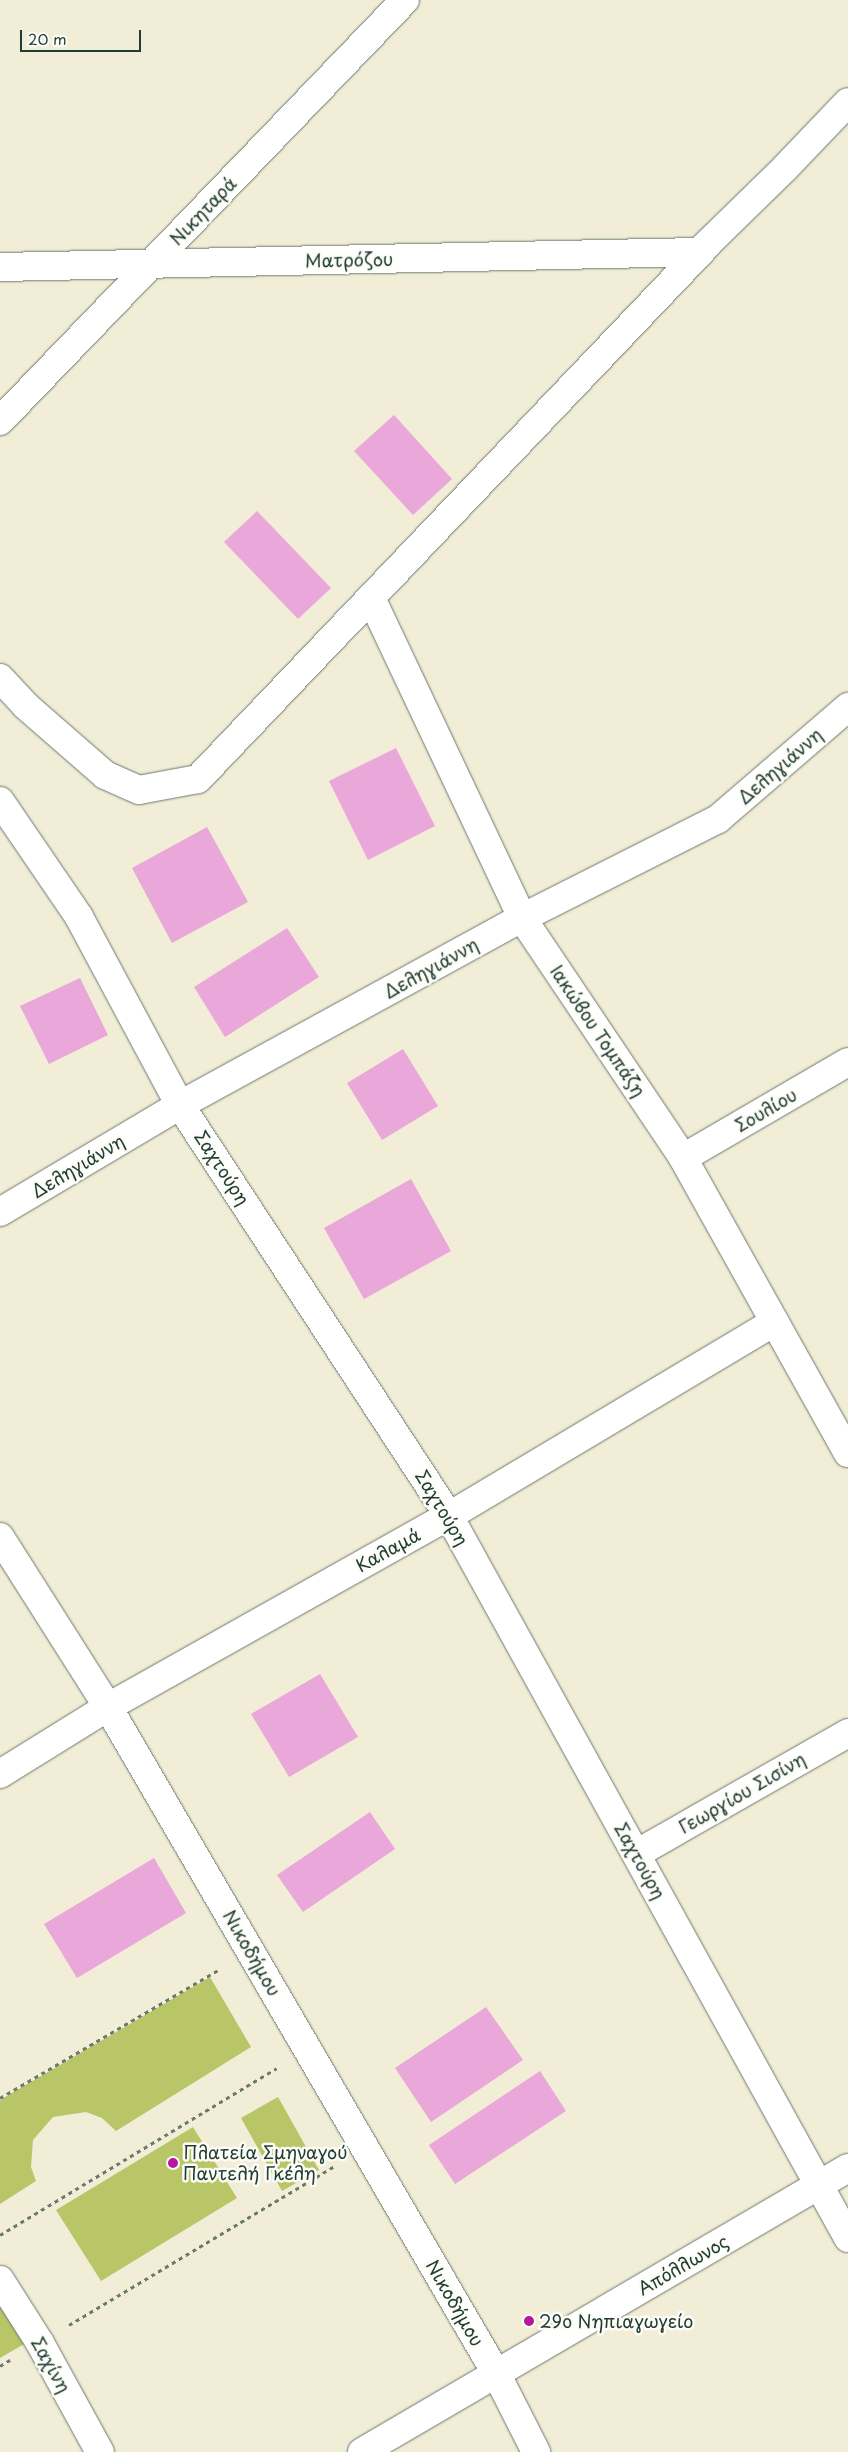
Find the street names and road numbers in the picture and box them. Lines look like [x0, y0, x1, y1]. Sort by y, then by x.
street label: Νικηταρά [165, 172, 241, 250]
street label: Ματρόζου [305, 248, 393, 272]
street label: Δεληγιάννη [733, 724, 827, 808]
street label: Δεληγιάννη [380, 933, 482, 1003]
street label: Ιακώβου Τομπάζη [546, 960, 650, 1102]
street label: Σουλίου [731, 1084, 801, 1136]
street label: Σαχτούρη [190, 1127, 254, 1209]
street label: Δεληγιάννη [28, 1130, 128, 1202]
street label: Σαχτούρη [411, 1466, 473, 1550]
street label: Καλαμά [352, 1523, 424, 1577]
street label: Γεωργίου Σισίνη [675, 1748, 809, 1838]
street label: Σαχτούρη [610, 1819, 670, 1903]
street label: Νικοδήμου [219, 1906, 285, 2000]
street label: Απόλλωνος [634, 2230, 732, 2300]
street label: Νικοδήμου [422, 2256, 488, 2350]
street label: Σαχίνη [27, 2333, 75, 2397]

